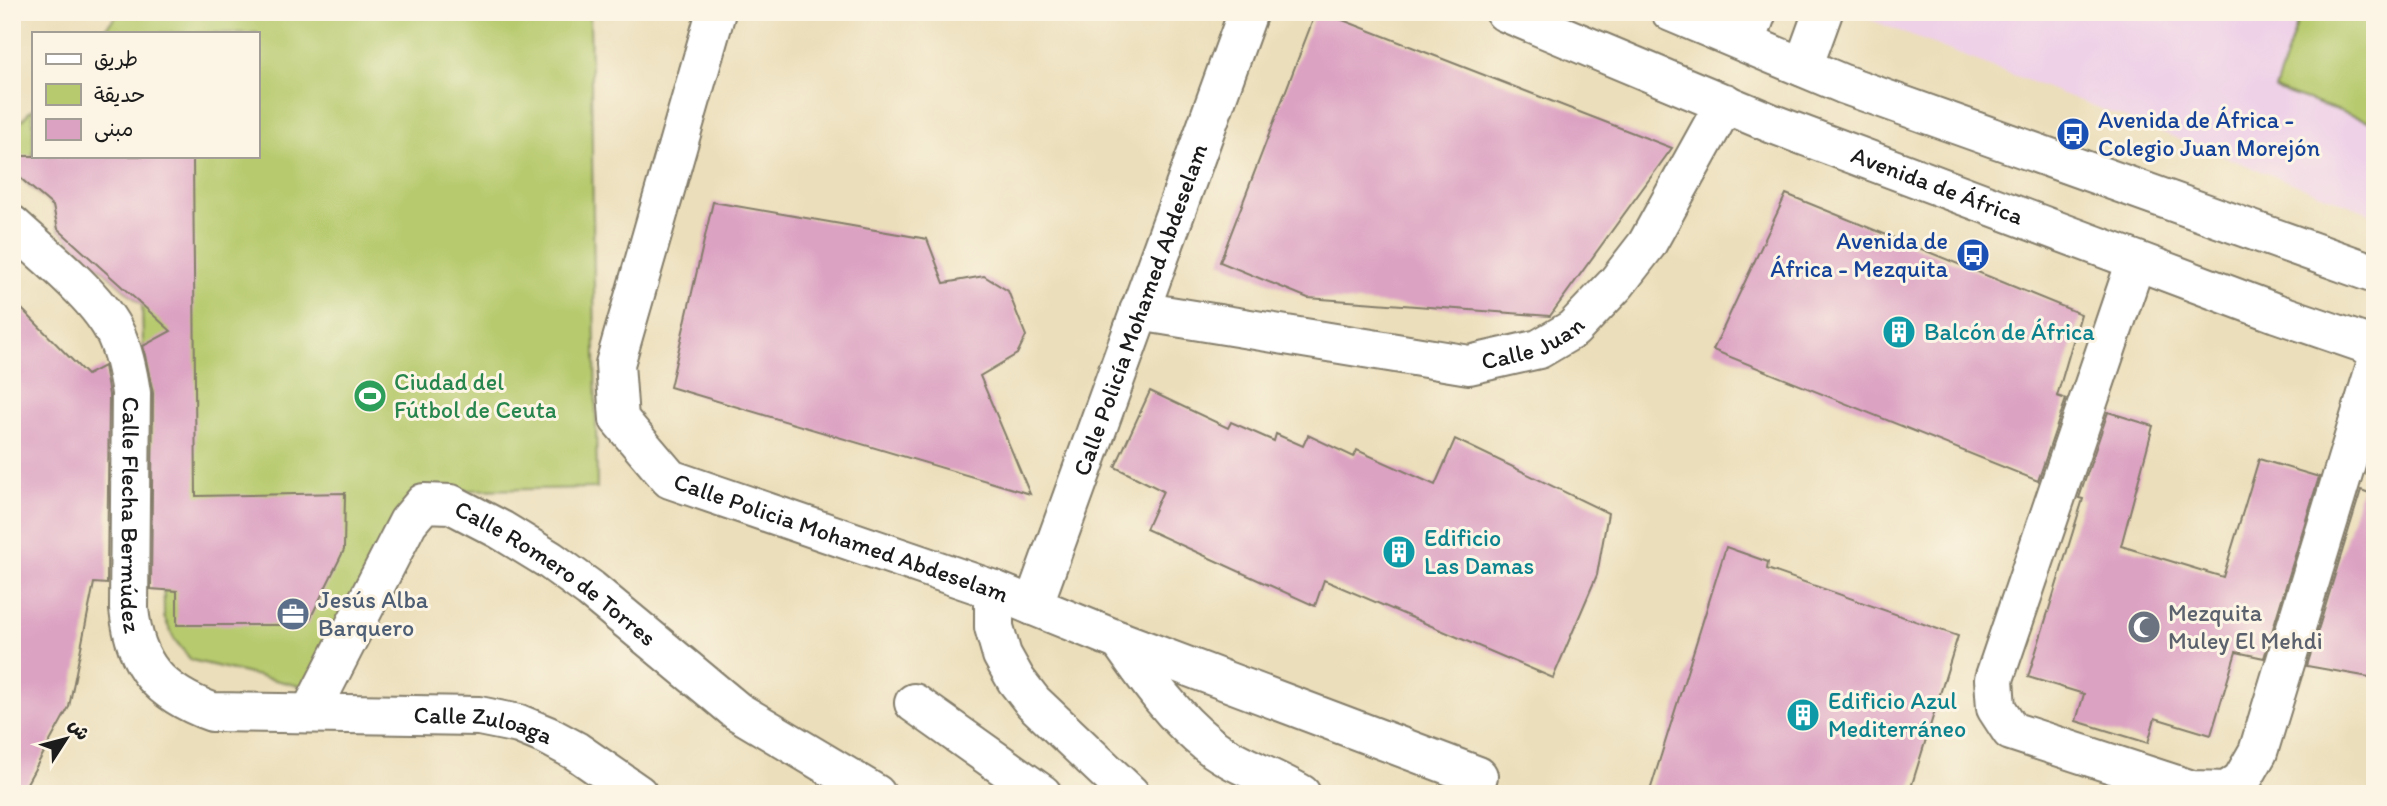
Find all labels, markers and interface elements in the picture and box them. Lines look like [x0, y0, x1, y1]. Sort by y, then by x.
legend [32, 32, 259, 158]
text: طريق [94, 46, 138, 71]
text: حديقة [94, 82, 145, 107]
place label: Avenida de África - Colegio Juan Morejón [2098, 105, 2320, 162]
bus stop icon: Avenida de África - Colegio Juan Morejón [2054, 115, 2092, 153]
text: مبنى [94, 116, 133, 143]
street label: Calle Policía Mohamed Abdeselam [1066, 139, 1213, 480]
street label: Avenida de África [1848, 140, 2028, 231]
place label: Avenida de África - Mezquita [1770, 226, 1949, 283]
bus stop icon: Avenida de África - Mezquita [1954, 236, 1992, 274]
street label: Calle Juan [1478, 311, 1591, 376]
building icon: Balcón de África [1880, 313, 1918, 351]
place label: Balcón de África [1924, 317, 2095, 346]
place label: Ciudad del Fútbol de Ceuta [394, 367, 557, 424]
sports icon: Ciudad del Fútbol de Ceuta [351, 377, 389, 415]
street label: Calle Flecha Bermúdez [115, 396, 148, 635]
street label: Calle Policia Mohamed Abdeselam [670, 466, 1013, 608]
street label: Calle Romero de Torres [450, 494, 662, 652]
place label: Edificio Las Damas [1424, 523, 1534, 580]
building icon: Edificio Las Damas [1380, 533, 1418, 571]
place label: Jesús Alba Barquero [318, 585, 429, 642]
office icon: Jesús Alba Barquero [274, 595, 312, 633]
place label: Mezquita Muley El Mehdi [2168, 598, 2323, 655]
mosque icon: Mezquita Muley El Mehdi [2125, 608, 2163, 646]
place label: Edificio Azul Mediterráneo [1828, 686, 1966, 743]
building icon: Edificio Azul Mediterráneo [1784, 696, 1822, 734]
street label: Calle Zuloaga [413, 700, 558, 751]
north arrow [32, 704, 102, 774]
text: ش [64, 714, 95, 745]

